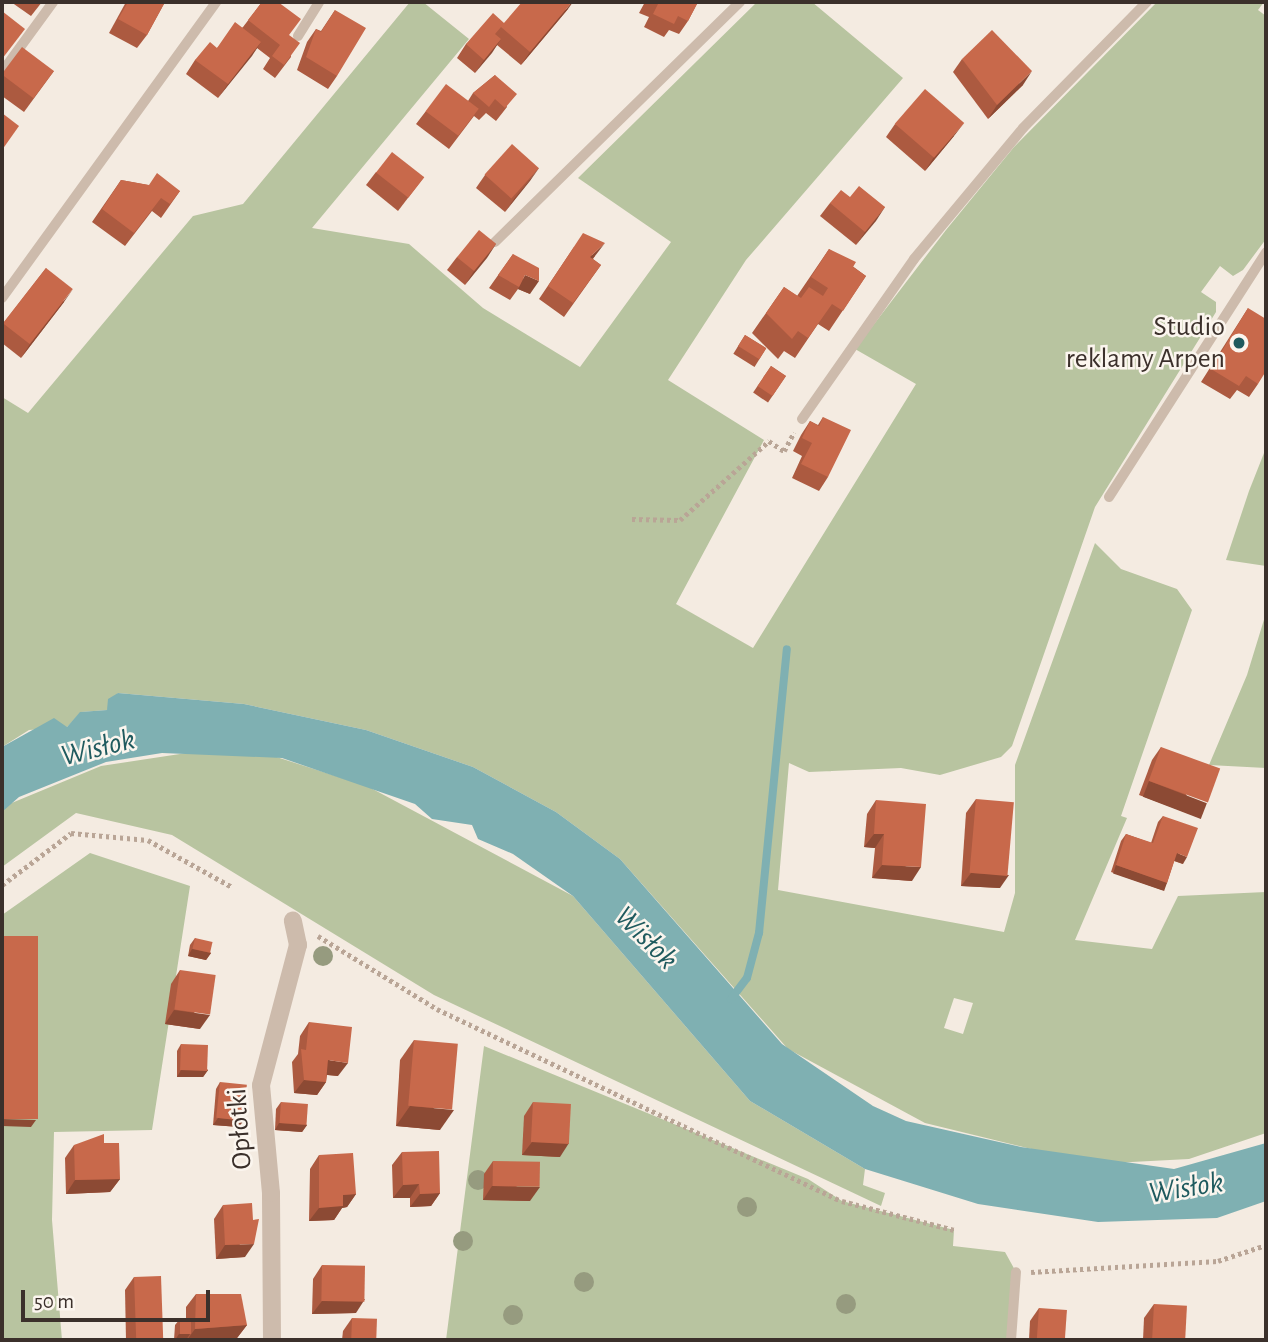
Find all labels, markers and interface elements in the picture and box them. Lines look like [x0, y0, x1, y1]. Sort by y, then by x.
place label: Studio reklamy Arpen [1066, 310, 1225, 376]
marker: Studio reklamy Arpen [1231, 335, 1247, 351]
water label: Wisłok [57, 721, 139, 775]
water label: Wisłok [607, 899, 685, 977]
street label: Opłotki [220, 1087, 260, 1171]
water label: Wisłok [1146, 1164, 1226, 1212]
scale bar [24, 1276, 214, 1320]
text: 50 m [34, 1291, 74, 1312]

